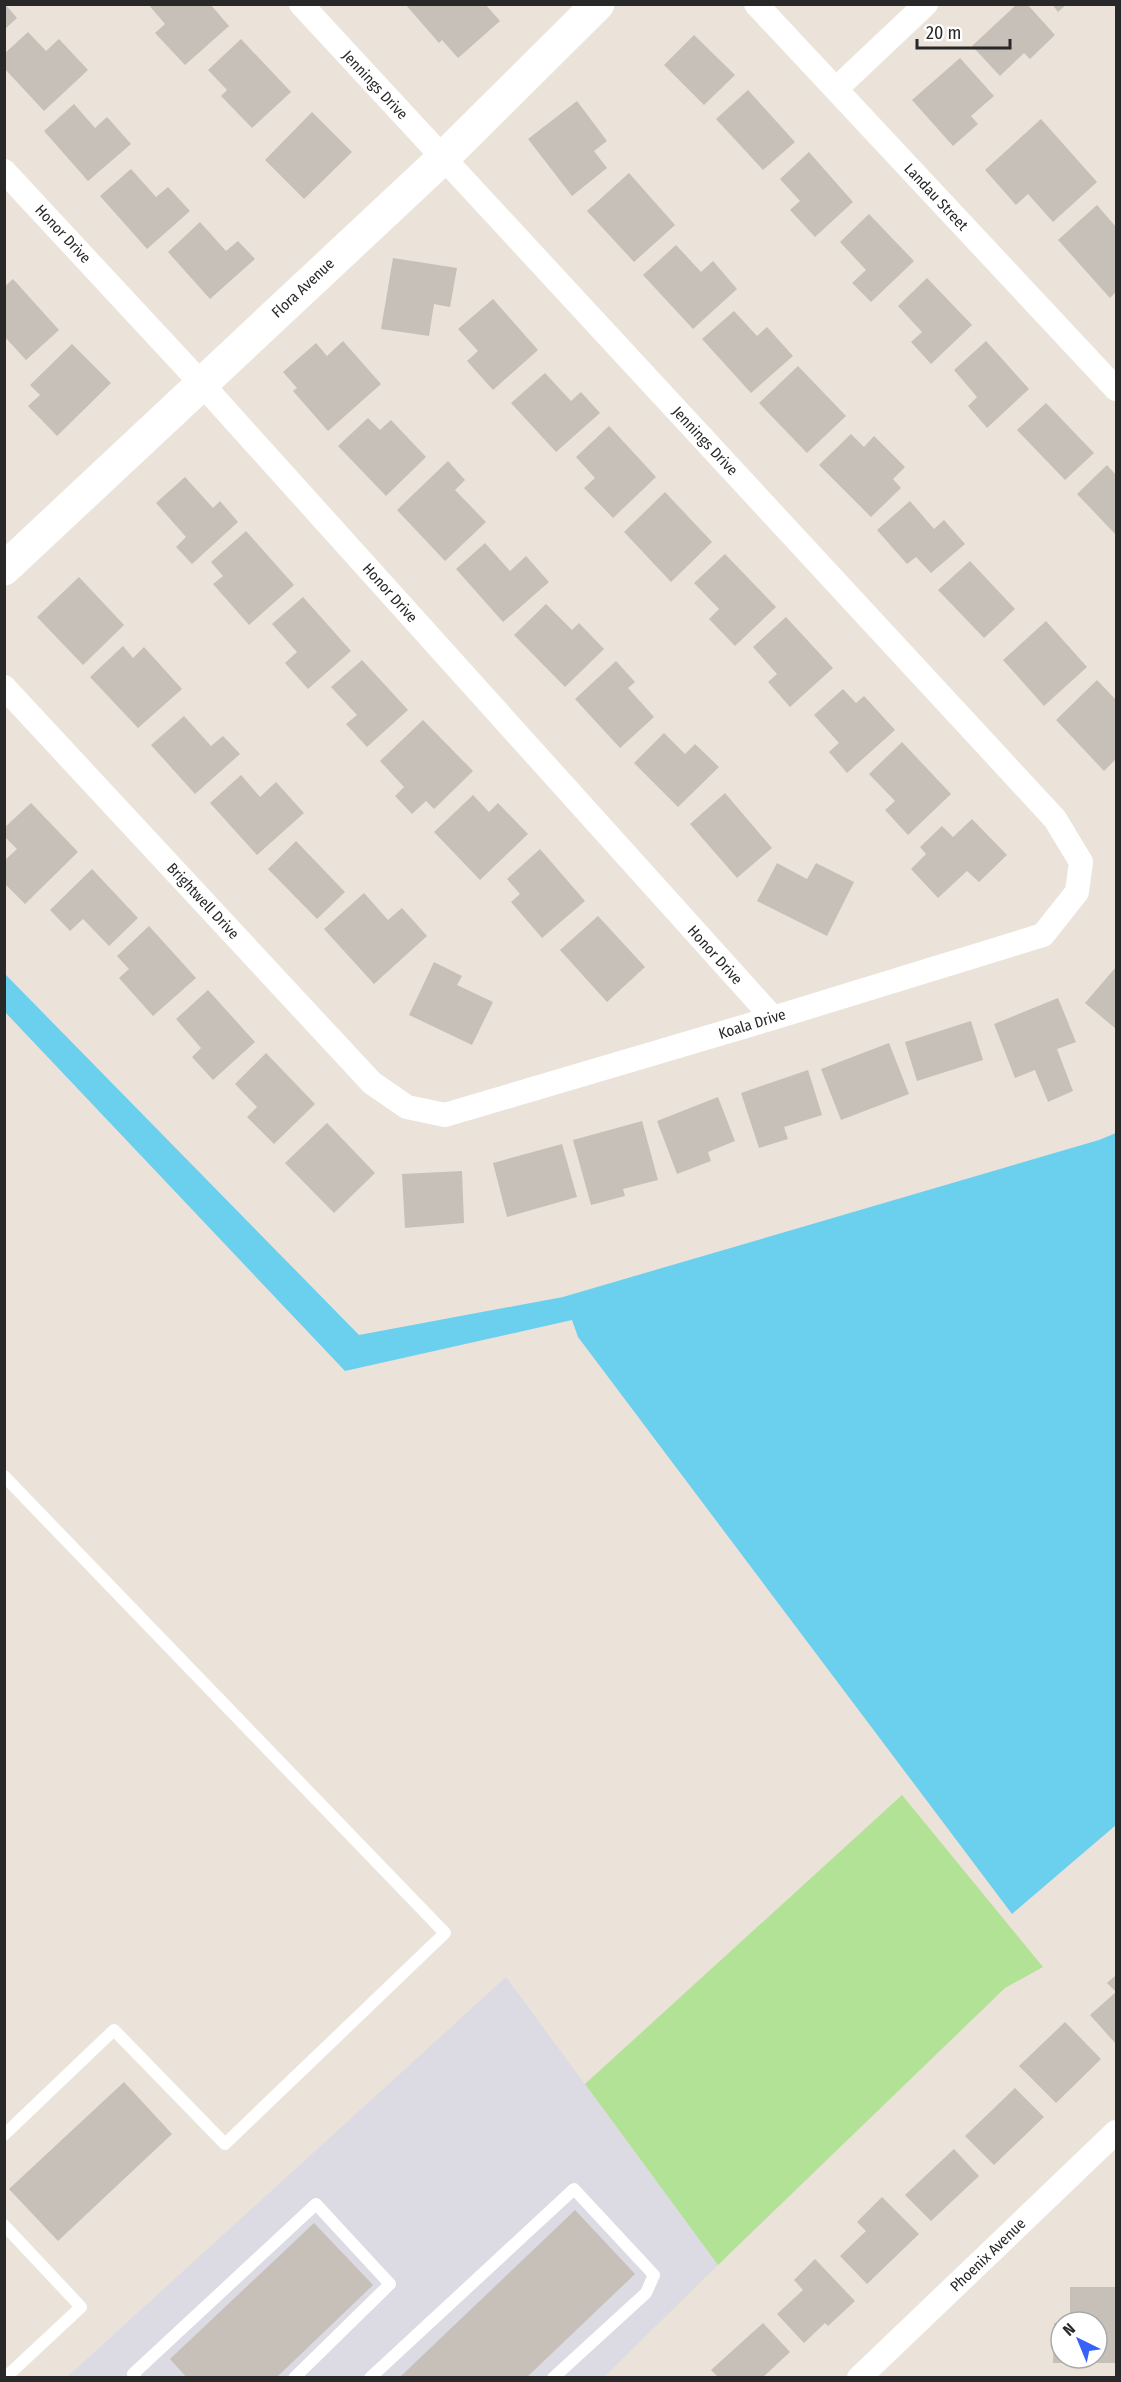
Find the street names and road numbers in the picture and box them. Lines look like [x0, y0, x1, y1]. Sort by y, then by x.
street label: Jennings Drive [339, 47, 411, 123]
street label: Landau Street [900, 160, 972, 234]
street label: Honor Drive [31, 201, 95, 267]
street label: Flora Avenue [268, 255, 338, 321]
street label: Jennings Drive [669, 403, 741, 479]
street label: Honor Drive [359, 560, 421, 626]
street label: Brightwell Drive [163, 859, 243, 943]
street label: Honor Drive [684, 922, 746, 988]
street label: Koala Drive [716, 1005, 788, 1043]
street label: Phoenix Avenue [947, 2215, 1029, 2295]

